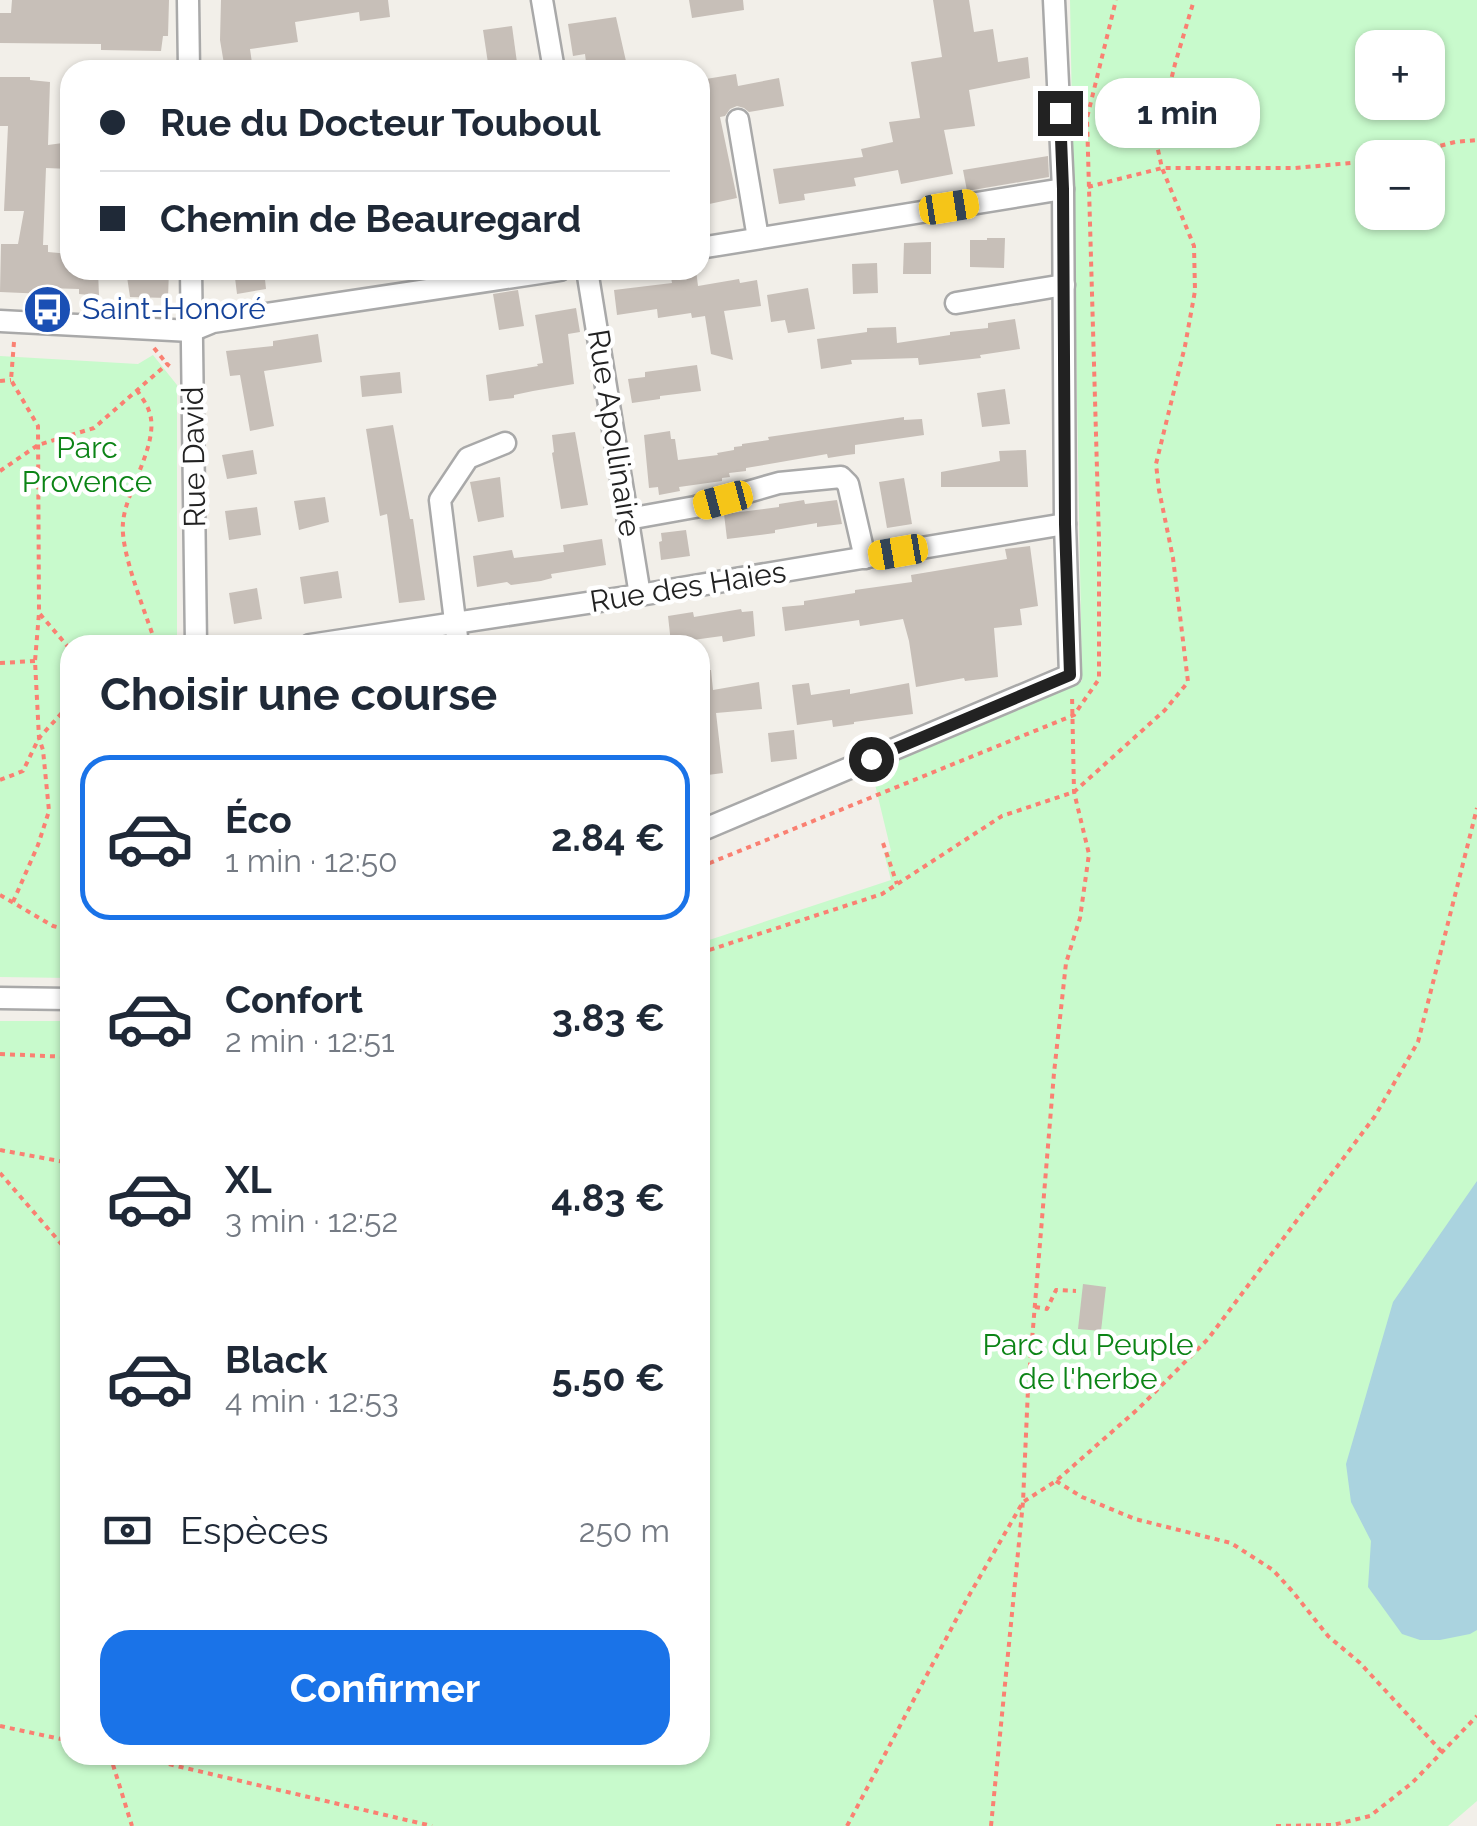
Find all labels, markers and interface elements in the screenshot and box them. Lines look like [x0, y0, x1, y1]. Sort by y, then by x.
map controls [1355, 30, 1445, 230]
button: + [1355, 30, 1445, 120]
callout: 1 min [1095, 78, 1260, 148]
route end [1038, 91, 1083, 136]
text: 1 min [1137, 94, 1218, 131]
text: Rue du Docteur Touboul [160, 100, 601, 145]
button: − [1355, 140, 1445, 230]
car [917, 187, 981, 227]
text: Chemin de Beauregard [160, 196, 581, 241]
bus stop icon: Saint-Honoré [21, 283, 73, 335]
place label: Saint-Honoré [82, 291, 266, 326]
street label: Rue Apollinaire [581, 327, 648, 539]
street label: Rue David [175, 386, 212, 528]
park label: Parc Provence [22, 430, 152, 499]
car [690, 478, 756, 522]
car [866, 532, 930, 572]
street label: Rue des Haies [587, 554, 788, 619]
text: Choisir une course [100, 668, 497, 721]
route start [849, 737, 894, 782]
icon: car [105, 793, 195, 883]
text: Éco [225, 797, 292, 842]
text: 2.84 € [551, 815, 665, 860]
text: 1 min · 12:50 [225, 842, 398, 879]
icon: car [105, 973, 195, 1063]
text: Confort [225, 977, 363, 1022]
text: 3.83 € [552, 995, 665, 1040]
text: 2 min · 12:51 [225, 1022, 395, 1059]
icon: car [105, 1153, 195, 1243]
text: XL [225, 1157, 272, 1202]
text: 4.83 € [551, 1175, 665, 1220]
text: 3 min · 12:52 [225, 1202, 398, 1239]
park label: Parc du Peuple de l'herbe [982, 1327, 1194, 1396]
icon: car [105, 1333, 195, 1423]
text: Black [225, 1337, 327, 1382]
text: 5.50 € [552, 1355, 665, 1400]
text: 4 min · 12:53 [225, 1382, 399, 1419]
icon: cash [100, 1503, 155, 1558]
text: Espèces [180, 1508, 329, 1553]
text: 250 m [579, 1512, 670, 1549]
button: Confirmer [100, 1630, 670, 1745]

